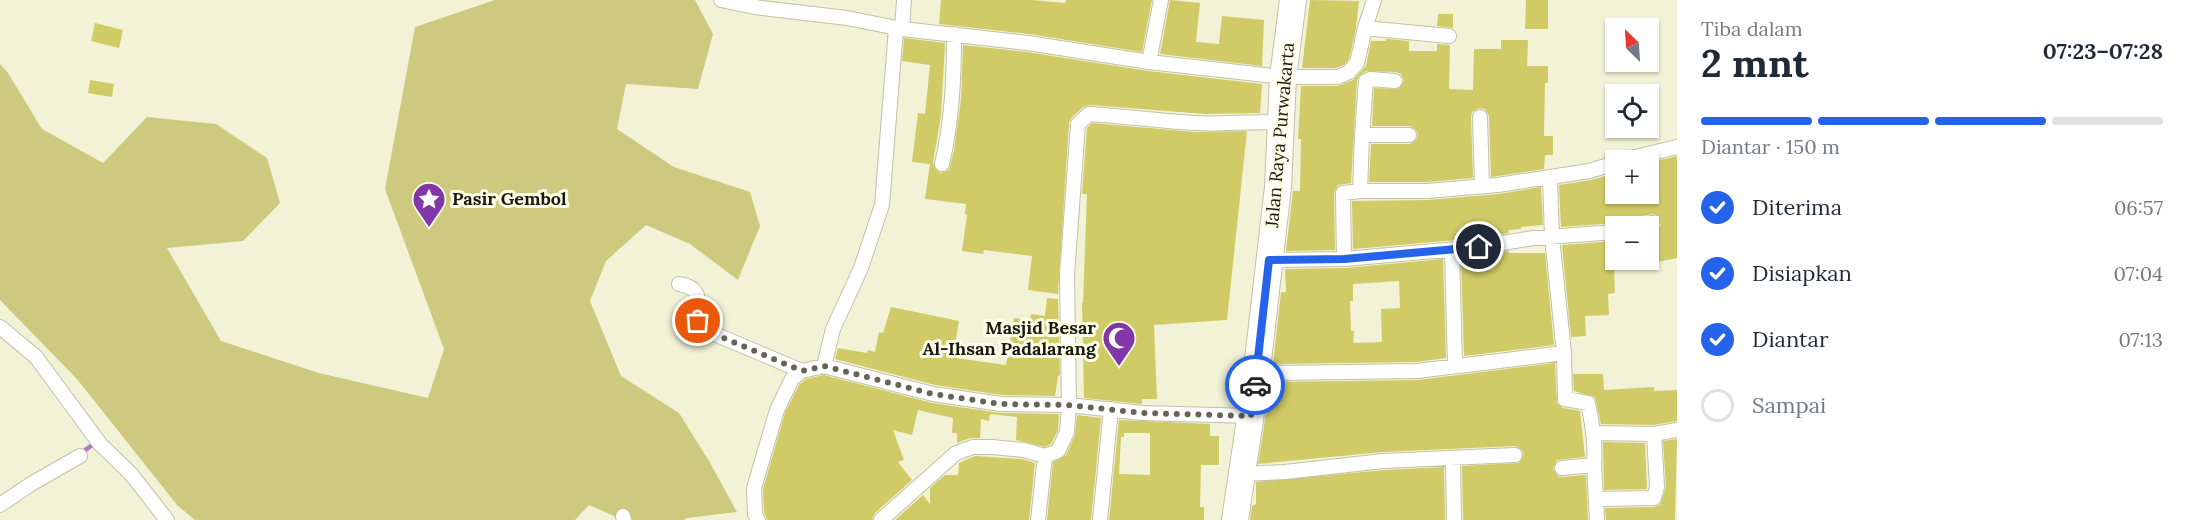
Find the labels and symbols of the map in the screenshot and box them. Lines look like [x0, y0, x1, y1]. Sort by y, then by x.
north arrow [1605, 18, 1659, 72]
street label: Jalan Raya Purwakarta [1260, 41, 1299, 229]
place icon: Pasir Gembol [411, 181, 447, 228]
place label: Pasir Gembol [452, 187, 567, 210]
pin [1453, 221, 1504, 272]
pin [672, 295, 723, 346]
place label: Masjid Besar Al-Ihsan Padalarang [922, 316, 1097, 360]
mosque icon: Masjid Besar Al-Ihsan Padalarang [1101, 320, 1137, 367]
courier [1225, 355, 1285, 415]

